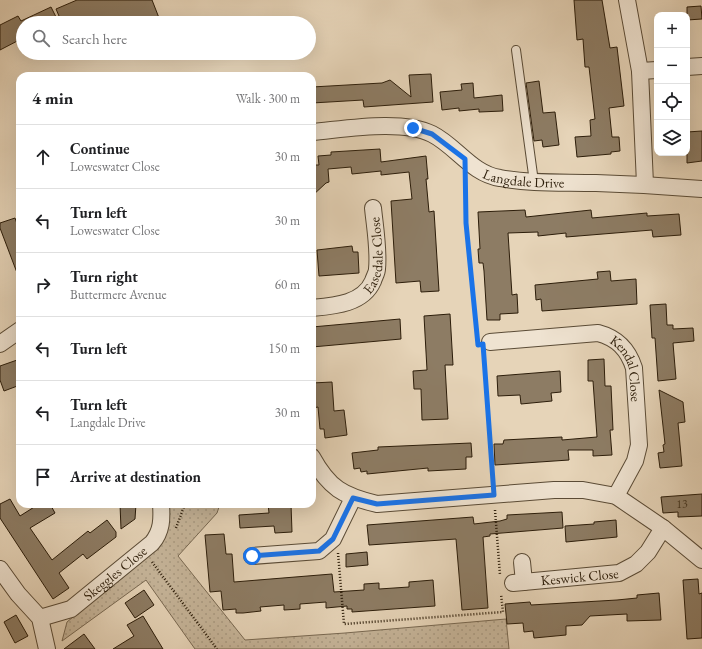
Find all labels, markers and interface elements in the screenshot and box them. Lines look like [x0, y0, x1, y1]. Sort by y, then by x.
map controls [654, 12, 690, 156]
button: + [654, 12, 690, 48]
search box [16, 16, 316, 60]
icon: search [30, 27, 52, 49]
text: Search here [62, 29, 127, 48]
button: − [654, 48, 690, 84]
button: locate [654, 84, 690, 120]
text: 4 min [32, 87, 73, 109]
text: Walk · 300 m [236, 90, 300, 107]
route end [404, 119, 422, 137]
button: layers [654, 120, 690, 156]
text: Continue [70, 139, 130, 158]
icon: ahead [32, 146, 54, 168]
text: 30 m [275, 148, 300, 165]
text: Loweswater Close [70, 158, 160, 175]
street label: Langdale Drive [480, 165, 565, 192]
text: Turn left [70, 203, 127, 222]
icon: left [32, 210, 54, 232]
text: 30 m [275, 212, 300, 229]
street label: Easedale Close [359, 216, 387, 298]
text: Loweswater Close [70, 222, 160, 239]
text: Turn right [70, 267, 138, 286]
icon: right [32, 274, 54, 296]
text: 60 m [275, 276, 300, 293]
text: Buttermere Avenue [70, 286, 167, 303]
street label: Kendal Close [607, 331, 645, 403]
icon: left [32, 338, 54, 360]
text: Turn left [70, 339, 127, 358]
text: 150 m [269, 340, 300, 357]
text: Turn left [70, 395, 127, 414]
icon: left [32, 402, 54, 424]
text: 30 m [275, 404, 300, 421]
text: Langdale Drive [70, 414, 146, 431]
icon: arrive [32, 466, 54, 488]
text: Arrive at destination [70, 467, 201, 486]
house number: 13 [676, 496, 688, 512]
street label: Skeggles Close [79, 541, 151, 605]
route start [243, 547, 261, 565]
street label: Keswick Close [540, 564, 620, 589]

